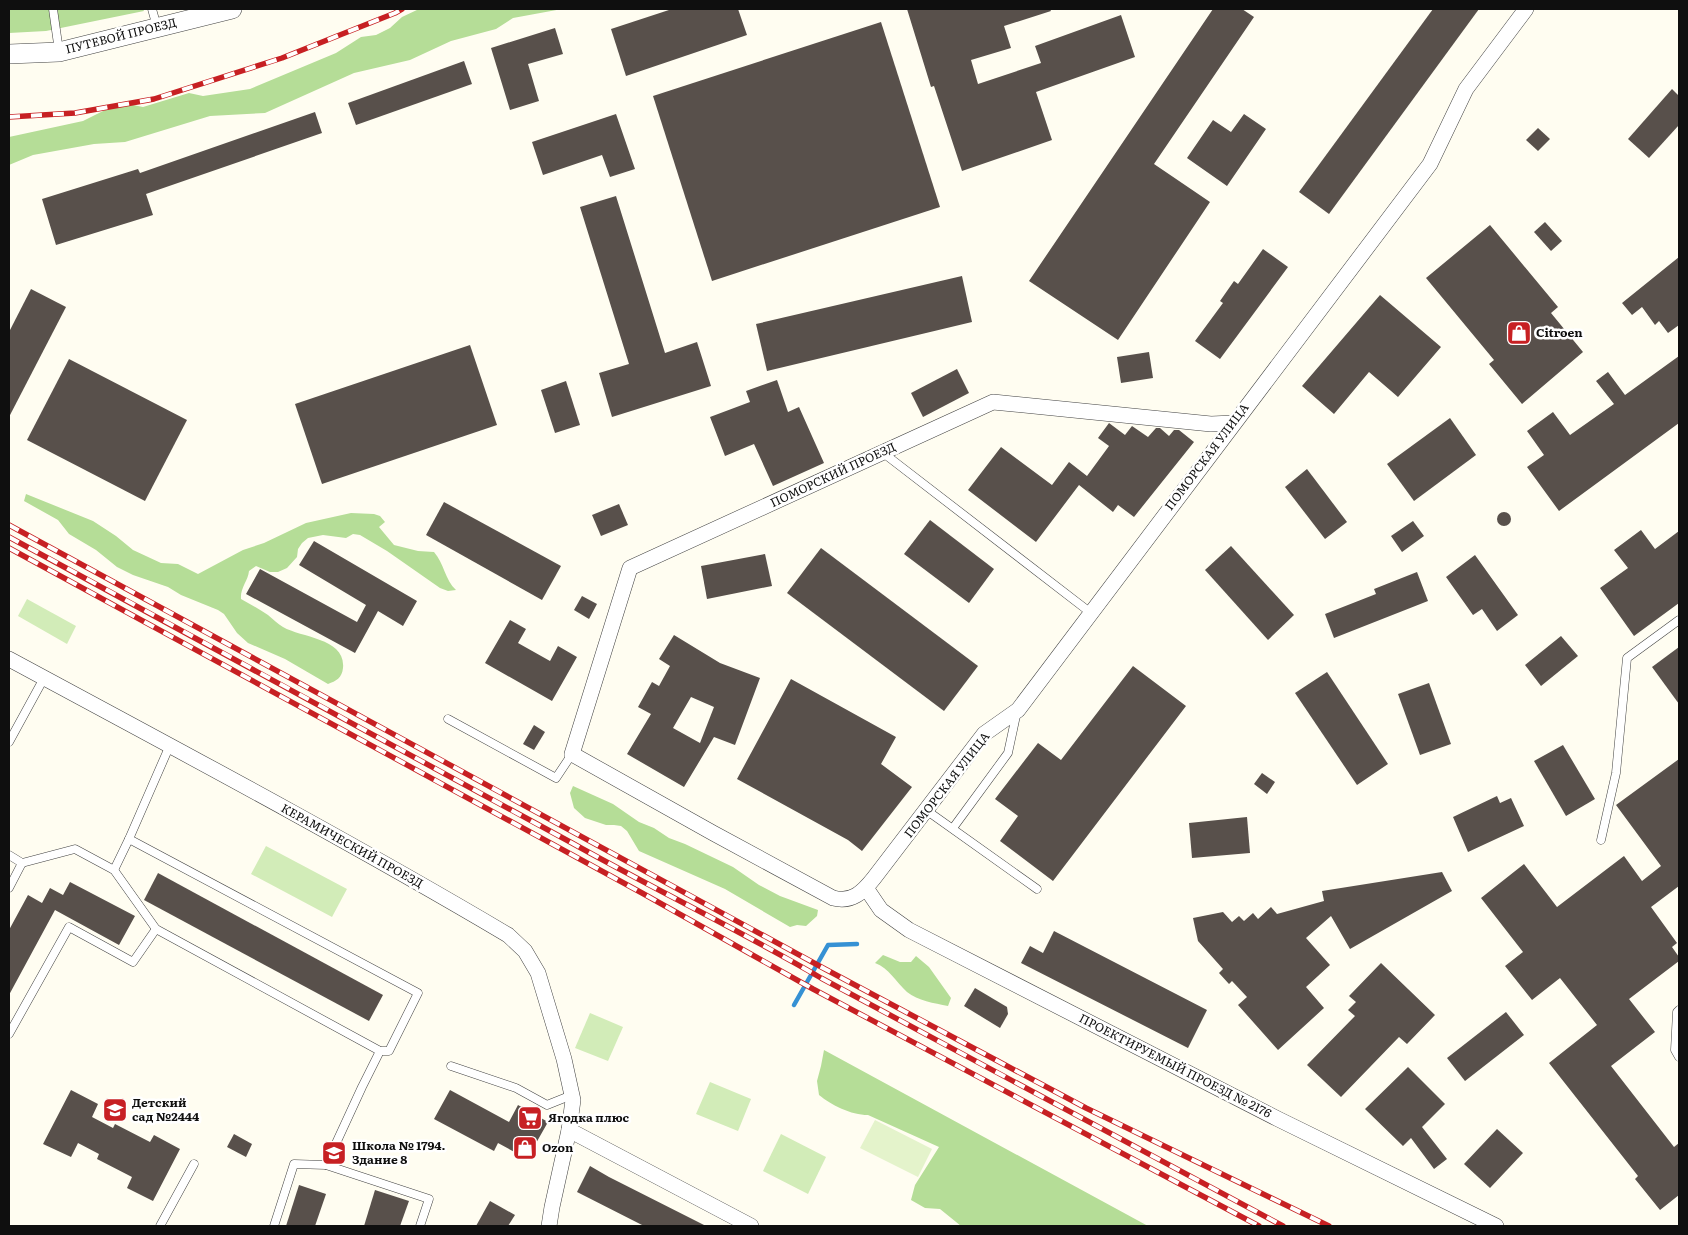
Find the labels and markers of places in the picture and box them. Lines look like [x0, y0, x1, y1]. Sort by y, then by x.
shop icon: Citroen [1506, 320, 1532, 346]
place label: Citroen [1536, 323, 1583, 341]
place label: Детский сад №2444 [132, 1093, 200, 1125]
school or university icon: Детский сад №2444 [102, 1097, 128, 1123]
supermarket icon: Ягодка плюс [517, 1105, 543, 1131]
place label: Ягодка плюс [548, 1108, 630, 1126]
shop icon: Ozon [512, 1135, 538, 1161]
place label: Школа № 1794. Здание 8 [352, 1136, 446, 1168]
place label: Ozon [542, 1138, 574, 1156]
school or university icon: Школа № 1794. Здание 8 [321, 1140, 347, 1166]

